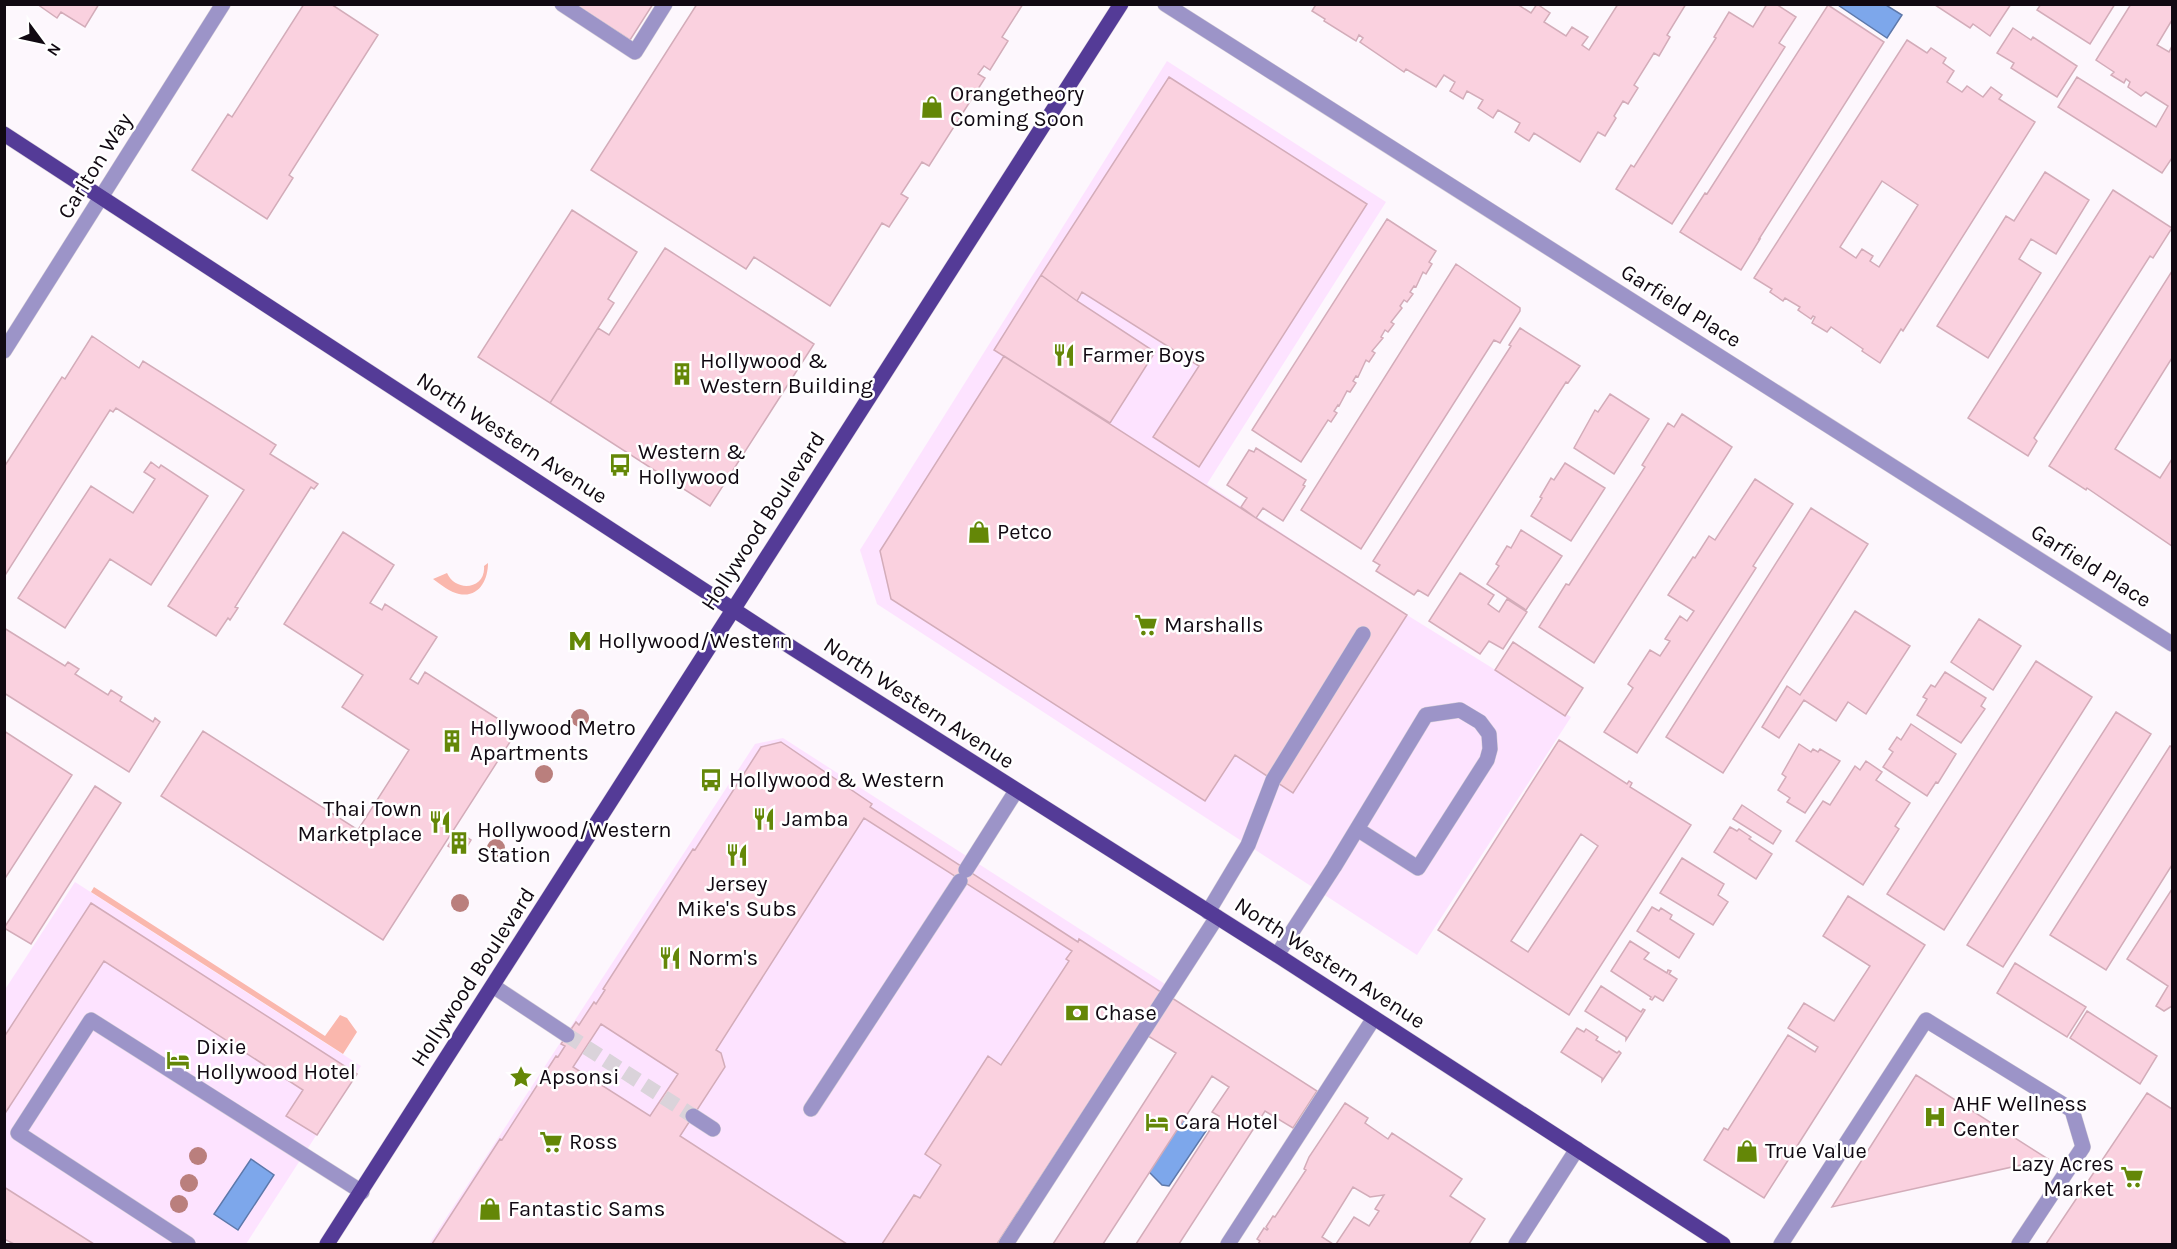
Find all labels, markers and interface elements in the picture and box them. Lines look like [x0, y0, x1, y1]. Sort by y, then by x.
north arrow [12, 12, 72, 72]
text: N [43, 40, 65, 60]
place label: Orangetheory Coming Soon [950, 81, 1084, 132]
shop icon: Orangetheory Coming Soon [919, 94, 945, 120]
street label: Carlton Way [52, 108, 138, 224]
street label: Garfield Place [1616, 259, 1746, 353]
restaurant icon: Farmer Boys [1051, 342, 1077, 368]
place label: Farmer Boys [1082, 342, 1206, 368]
place label: Hollywood & Western Building [700, 348, 873, 399]
building icon: Hollywood & Western Building [669, 361, 695, 387]
street label: North Western Avenue [412, 367, 612, 509]
street label: Hollywood Boulevard [695, 427, 831, 615]
place label: Western & Hollywood [638, 439, 746, 490]
bus stop icon: Western & Hollywood [607, 452, 633, 478]
shop icon: Petco [966, 519, 992, 545]
place label: Petco [997, 519, 1052, 545]
street label: Garfield Place [2026, 519, 2156, 613]
supermarket icon: Marshalls [1133, 612, 1159, 638]
place label: Marshalls [1164, 612, 1264, 638]
metro station icon: Hollywood/Western [567, 628, 593, 654]
place label: Hollywood/Western [598, 628, 792, 654]
street label: North Western Avenue [819, 632, 1019, 774]
place label: Hollywood Metro Apartments [470, 715, 636, 766]
building icon: Hollywood Metro Apartments [439, 728, 465, 754]
bus stop icon: Hollywood & Western [698, 767, 724, 793]
place label: Hollywood & Western [729, 767, 945, 793]
place label: Thai Town Marketplace [298, 796, 422, 847]
restaurant icon: Jamba [751, 806, 777, 832]
place label: Jamba [782, 806, 849, 832]
restaurant icon: Thai Town Marketplace [427, 809, 453, 835]
place label: Hollywood/Western Station [477, 817, 671, 868]
building icon: Hollywood/Western Station [446, 830, 472, 856]
restaurant icon: Jersey Mike's Subs [724, 842, 750, 868]
place label: Jersey Mike's Subs [677, 871, 797, 922]
street label: Hollywood Boulevard [405, 883, 541, 1071]
street label: North Western Avenue [1230, 892, 1430, 1034]
restaurant icon: Norm's [657, 945, 683, 971]
place label: Norm's [688, 945, 758, 971]
bank icon: Chase [1064, 1000, 1090, 1026]
place label: Chase [1095, 1000, 1157, 1026]
place label: Dixie Hollywood Hotel [196, 1034, 356, 1085]
hotel icon: Dixie Hollywood Hotel [165, 1047, 191, 1073]
place icon: Apsonsi [508, 1064, 534, 1090]
place label: Apsonsi [539, 1064, 619, 1090]
place label: AHF Wellness Center [1953, 1091, 2087, 1142]
hospital icon: AHF Wellness Center [1922, 1104, 1948, 1130]
hotel icon: Cara Hotel [1144, 1109, 1170, 1135]
place label: Cara Hotel [1175, 1109, 1278, 1135]
supermarket icon: Ross [538, 1129, 564, 1155]
place label: Ross [569, 1129, 618, 1155]
shop icon: True Value [1734, 1138, 1760, 1164]
place label: True Value [1765, 1138, 1867, 1164]
place label: Lazy Acres Market [2011, 1151, 2114, 1202]
supermarket icon: Lazy Acres Market [2119, 1164, 2145, 1190]
shop icon: Fantastic Sams [477, 1196, 503, 1222]
place label: Fantastic Sams [508, 1196, 665, 1222]

